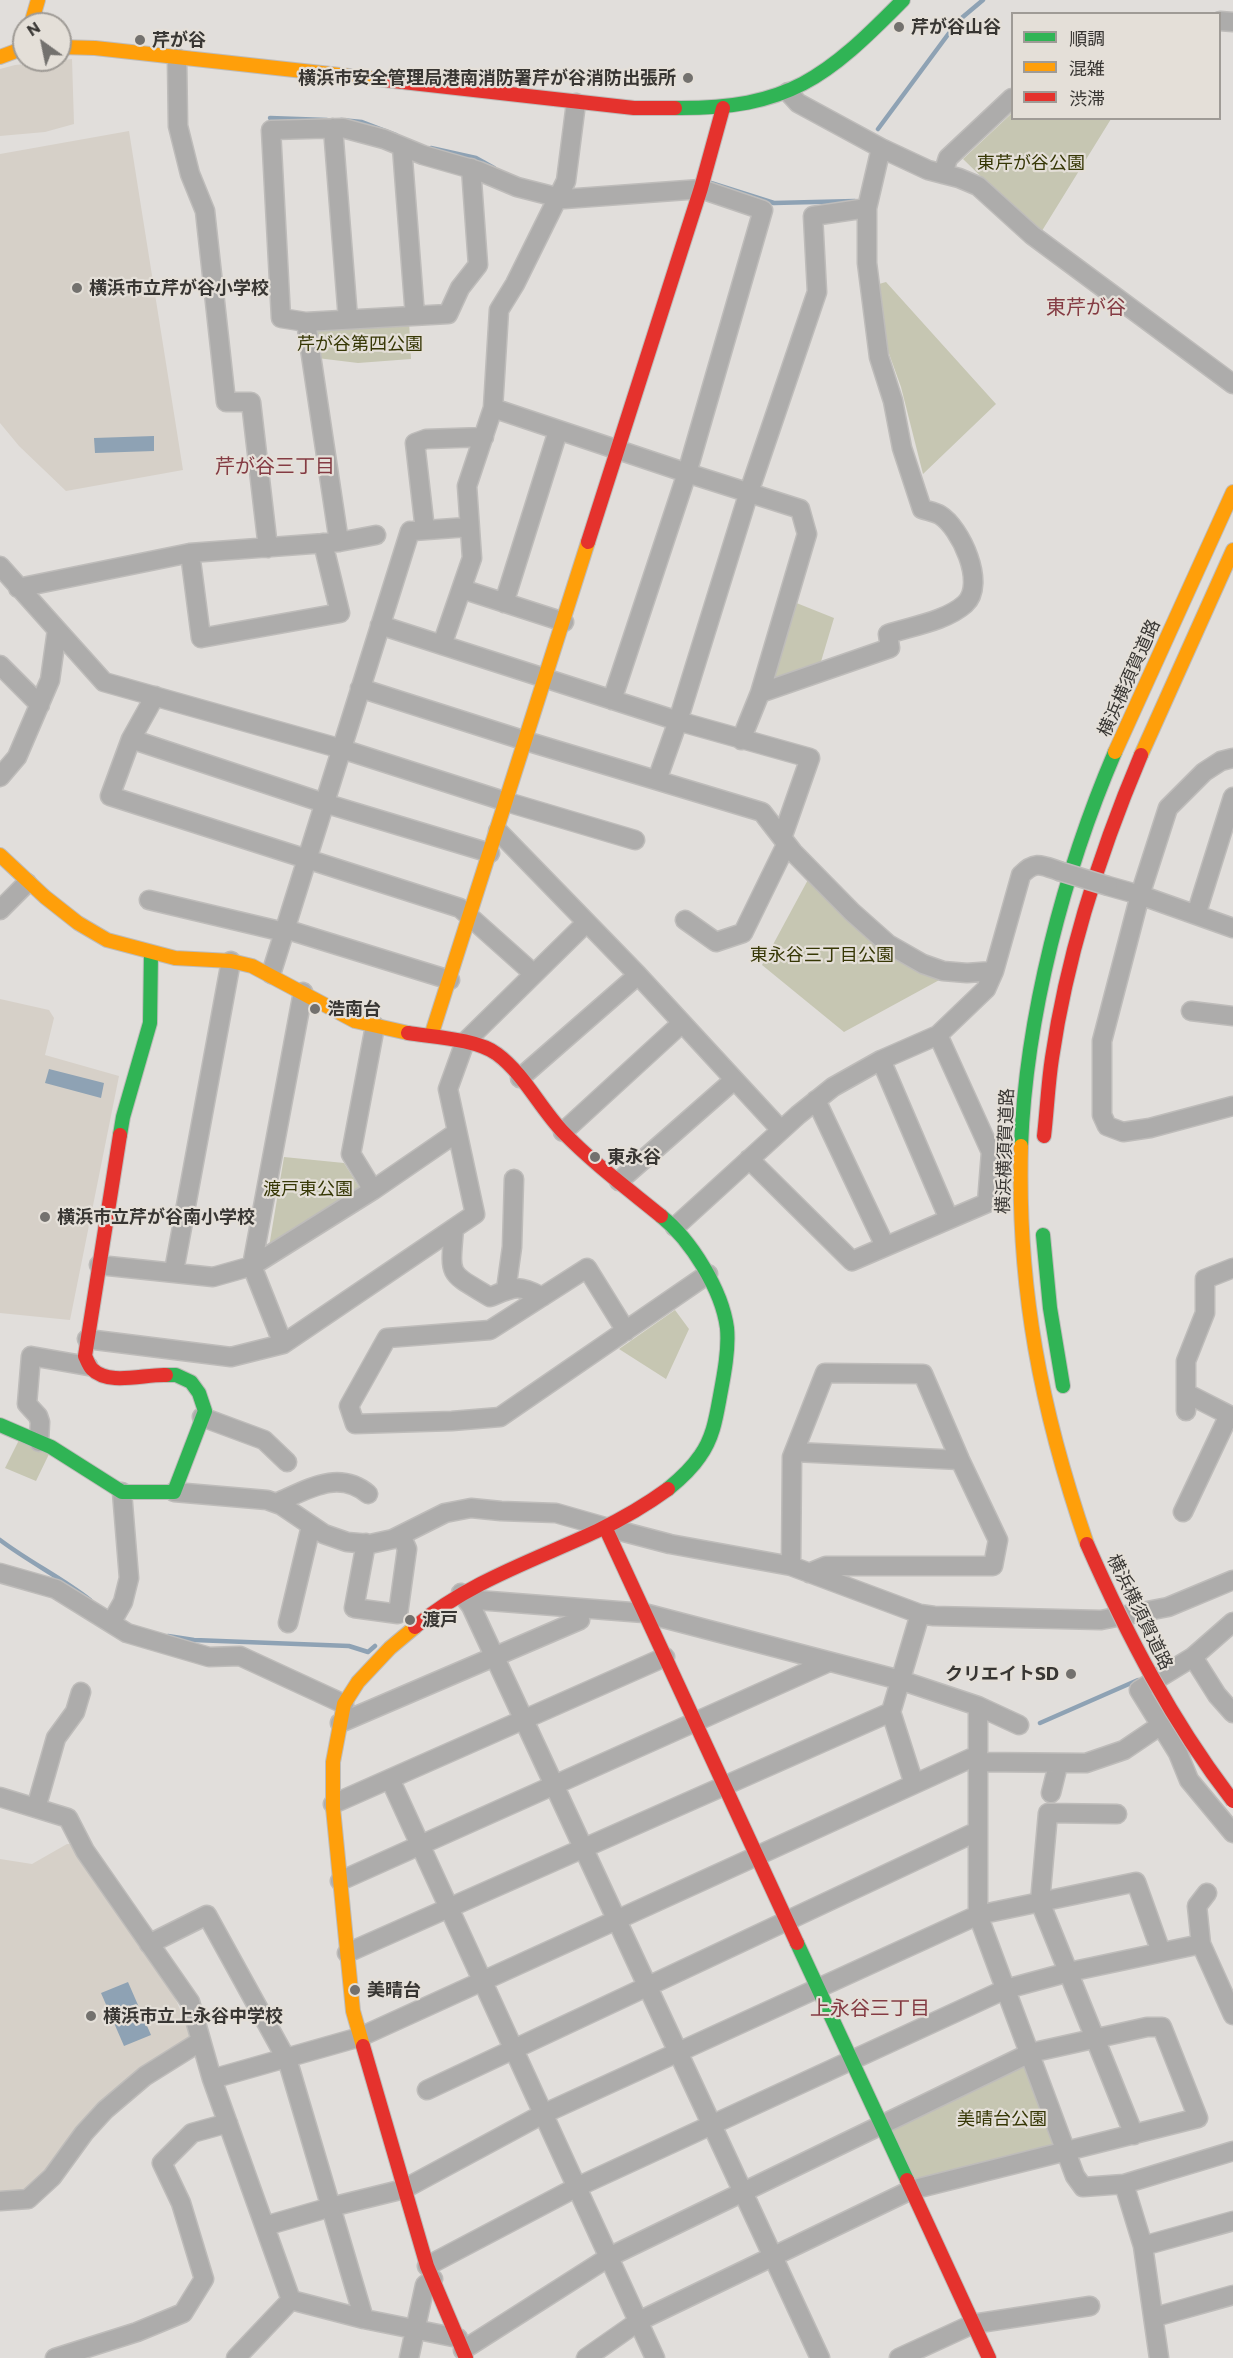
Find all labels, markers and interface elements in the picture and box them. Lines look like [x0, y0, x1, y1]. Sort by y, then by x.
north arrow [12, 12, 72, 72]
legend [1011, 12, 1221, 120]
place label: 芹が谷山谷 [911, 16, 1001, 38]
text: N [23, 17, 43, 39]
marker: 芹が谷山谷 [892, 20, 906, 34]
text: 順調 [1069, 27, 1105, 49]
place label: 芹が谷 [152, 29, 206, 51]
marker: 芹が谷 [133, 33, 147, 47]
text: 混雑 [1069, 57, 1105, 79]
place label: 横浜市安全管理局港南消防署芹が谷消防出張所 [298, 67, 676, 89]
marker: 横浜市安全管理局港南消防署芹が谷消防出張所 [681, 71, 695, 85]
text: 渋滞 [1069, 87, 1105, 109]
park label: 東芹が谷公園 [977, 152, 1085, 174]
place label: 横浜市立芹が谷小学校 [89, 277, 269, 299]
marker: 横浜市立芹が谷小学校 [70, 281, 84, 295]
district label: 東芹が谷 [1046, 295, 1126, 319]
park label: 芹が谷第四公園 [297, 333, 423, 355]
district label: 芹が谷三丁目 [215, 454, 335, 478]
street label: 横浜横須賀道路 [1094, 616, 1164, 740]
park label: 東永谷三丁目公園 [750, 944, 894, 966]
place label: 浩南台 [327, 998, 381, 1020]
marker: 浩南台 [308, 1002, 322, 1016]
street label: 横浜横須賀道路 [992, 1088, 1018, 1214]
place label: 東永谷 [607, 1146, 661, 1168]
marker: 東永谷 [588, 1150, 602, 1164]
park label: 渡戸東公園 [263, 1178, 353, 1200]
place label: 横浜市立芹が谷南小学校 [57, 1206, 255, 1228]
marker: 横浜市立芹が谷南小学校 [38, 1210, 52, 1224]
street label: 横浜横須賀道路 [1103, 1551, 1177, 1673]
place label: 渡戸 [422, 1609, 458, 1631]
marker: 渡戸 [403, 1613, 417, 1627]
place label: クリエイトSD [945, 1663, 1059, 1685]
marker: クリエイトSD [1064, 1667, 1078, 1681]
place label: 美晴台 [367, 1979, 421, 2001]
marker: 美晴台 [348, 1983, 362, 1997]
district label: 上永谷三丁目 [810, 1996, 930, 2020]
place label: 横浜市立上永谷中学校 [103, 2005, 283, 2027]
marker: 横浜市立上永谷中学校 [84, 2009, 98, 2023]
park label: 美晴台公園 [957, 2108, 1047, 2130]

